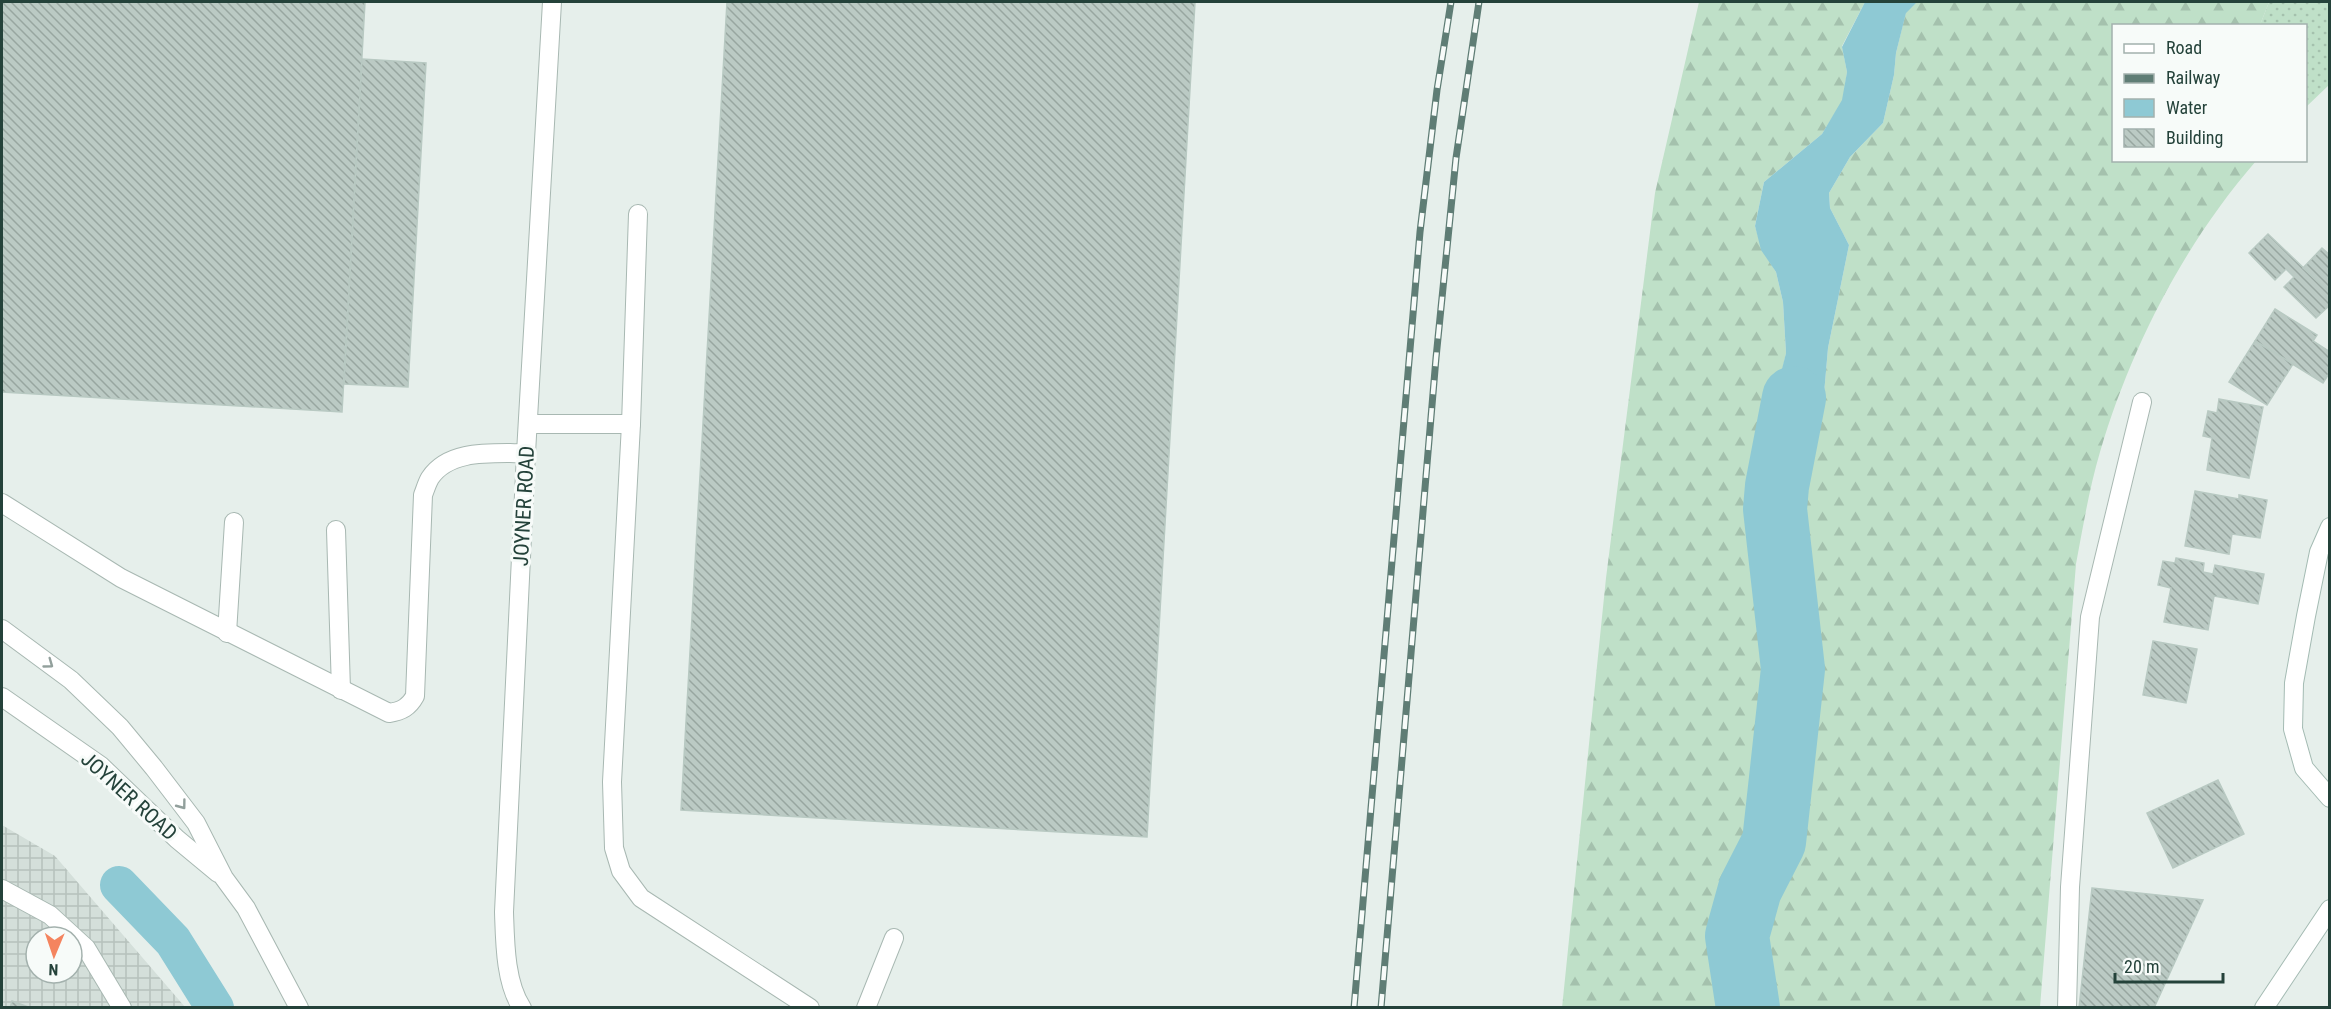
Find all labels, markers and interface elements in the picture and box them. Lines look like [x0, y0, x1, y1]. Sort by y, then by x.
legend [2112, 24, 2307, 162]
text: Road [2166, 37, 2202, 58]
text: Railway [2166, 67, 2221, 88]
text: Water [2166, 97, 2208, 118]
text: Building [2166, 127, 2223, 148]
street label: JOYNER ROAD [509, 445, 539, 567]
one-way arrow [42, 656, 53, 667]
street label: JOYNER ROAD [76, 747, 182, 845]
one-way arrow [175, 798, 186, 809]
north arrow [24, 925, 84, 985]
scale bar [2115, 946, 2223, 984]
text: 20 m [2124, 956, 2159, 977]
text: N [48, 960, 59, 979]

